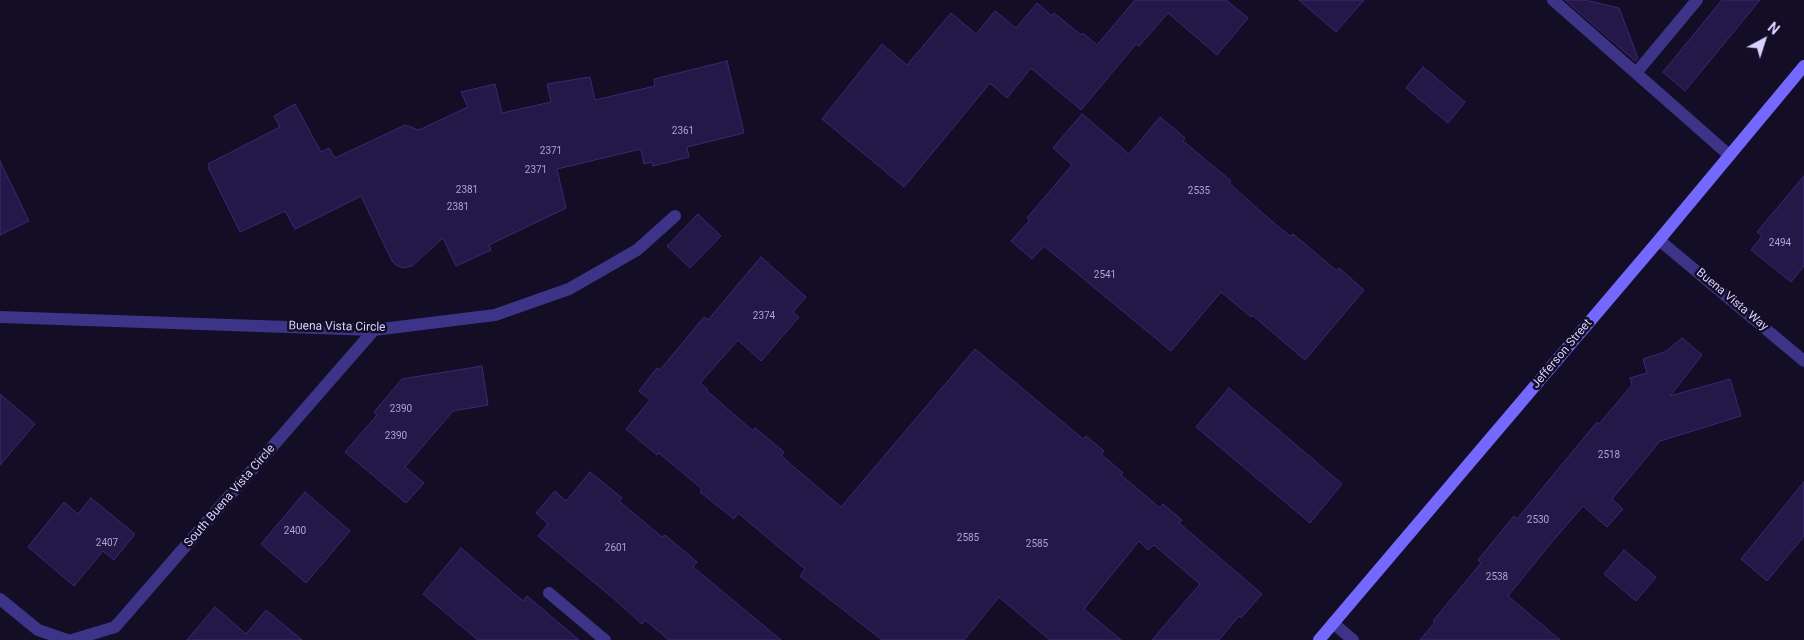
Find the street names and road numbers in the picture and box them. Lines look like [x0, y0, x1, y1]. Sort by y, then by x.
street label: Buena Vista Way [1693, 266, 1771, 334]
street label: Jefferson Street [1529, 316, 1595, 392]
street label: Buena Vista Circle [288, 319, 386, 335]
street label: South Buena Vista Circle [182, 442, 278, 550]

